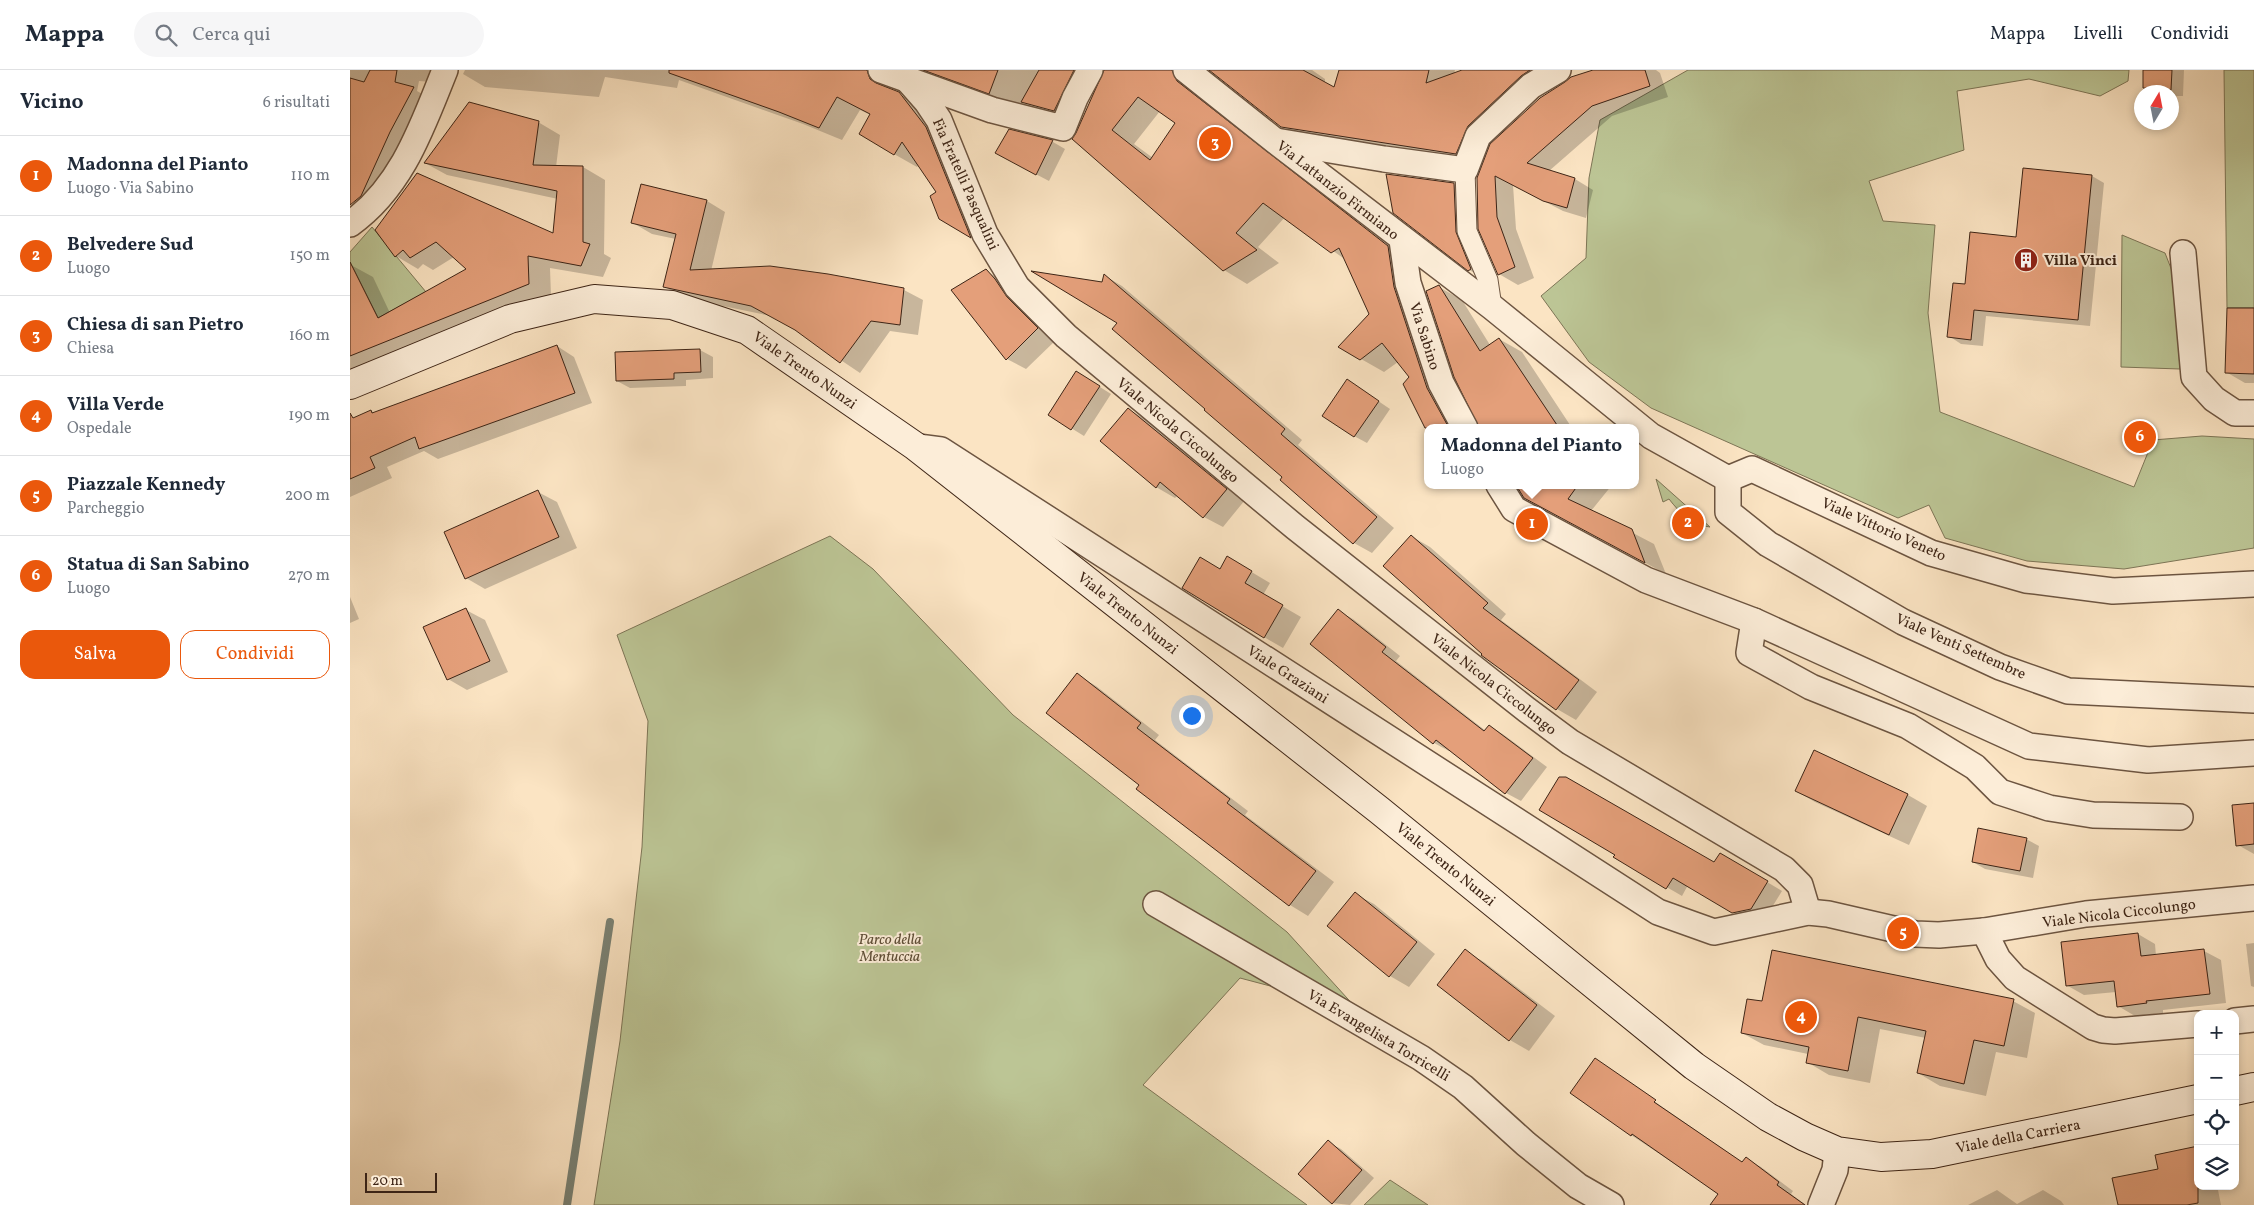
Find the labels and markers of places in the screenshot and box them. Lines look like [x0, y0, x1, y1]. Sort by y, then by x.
pin: 3 [1199, 124, 1231, 162]
building icon: Villa Vinci [2013, 247, 2039, 273]
place label: Villa Vinci [2044, 251, 2117, 272]
pin: 6 [2124, 418, 2156, 456]
pin: 2 [1672, 504, 1704, 542]
pin: 1 [1516, 505, 1548, 543]
pin: 5 [1887, 914, 1919, 952]
pin: 4 [1785, 998, 1817, 1036]

